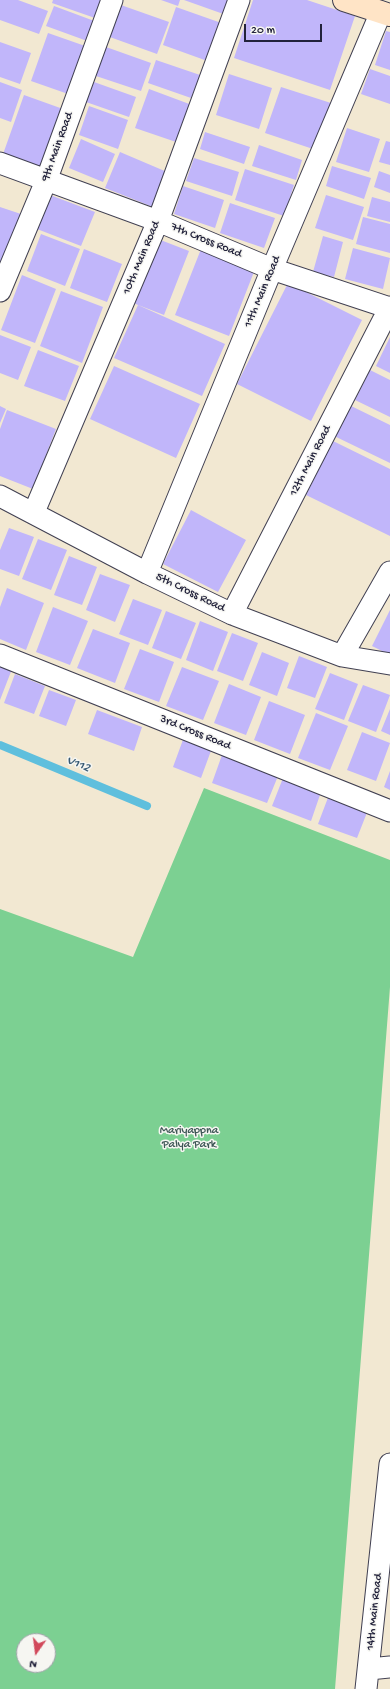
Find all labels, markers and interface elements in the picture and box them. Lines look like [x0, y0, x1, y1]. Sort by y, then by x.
scale bar [246, 16, 324, 42]
text: 20 m [251, 24, 275, 38]
street label: 9th Main Road [39, 110, 77, 184]
street label: 10th Main Road [120, 219, 164, 297]
street label: 7th Cross Road [168, 220, 244, 262]
street label: 11th Main Road [241, 254, 285, 330]
street label: 12th Main Road [287, 423, 335, 499]
street label: 5th Cross Road [153, 570, 227, 616]
street label: 3rd Cross Road [157, 712, 233, 754]
water label: V112 [64, 753, 92, 777]
park label: Mariyappna Palya Park [160, 1124, 218, 1152]
street label: 14th Main Road [364, 1573, 386, 1651]
north arrow [16, 1633, 56, 1673]
text: N [28, 1657, 38, 1670]

